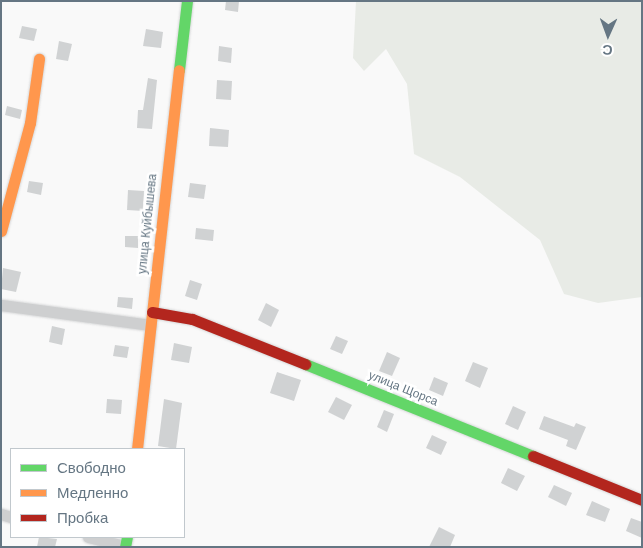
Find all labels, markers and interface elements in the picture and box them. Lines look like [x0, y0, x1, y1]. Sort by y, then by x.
north arrow [583, 10, 633, 60]
text: С [602, 42, 613, 58]
street label: улица Куйбышева [136, 173, 160, 275]
street label: улица Щорса [366, 369, 440, 409]
legend [10, 448, 185, 538]
text: Свободно [57, 459, 126, 476]
text: Медленно [57, 484, 128, 501]
text: Пробка [57, 509, 108, 526]

